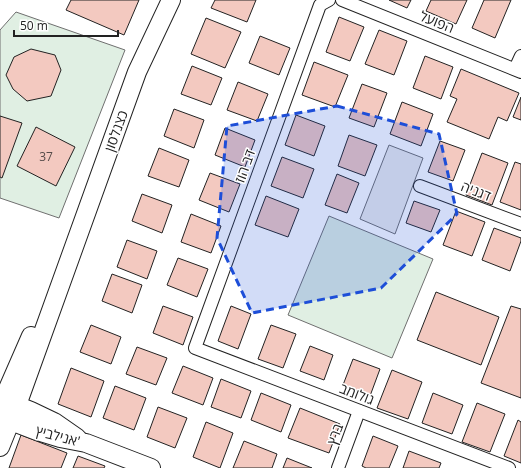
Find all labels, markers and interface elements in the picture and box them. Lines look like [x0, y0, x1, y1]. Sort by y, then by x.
street label: הפועל [417, 6, 457, 37]
scale bar [14, 12, 118, 38]
text: 50 m [20, 17, 48, 34]
street label: כצנלסון [99, 107, 132, 154]
street label: דב הוז [230, 147, 259, 185]
house number: 37 [39, 148, 53, 165]
street label: דגניה [458, 176, 494, 205]
street label: גולומב [337, 378, 377, 409]
street label: ברץ [322, 420, 347, 447]
street label: אנילביץ' [34, 421, 82, 451]

